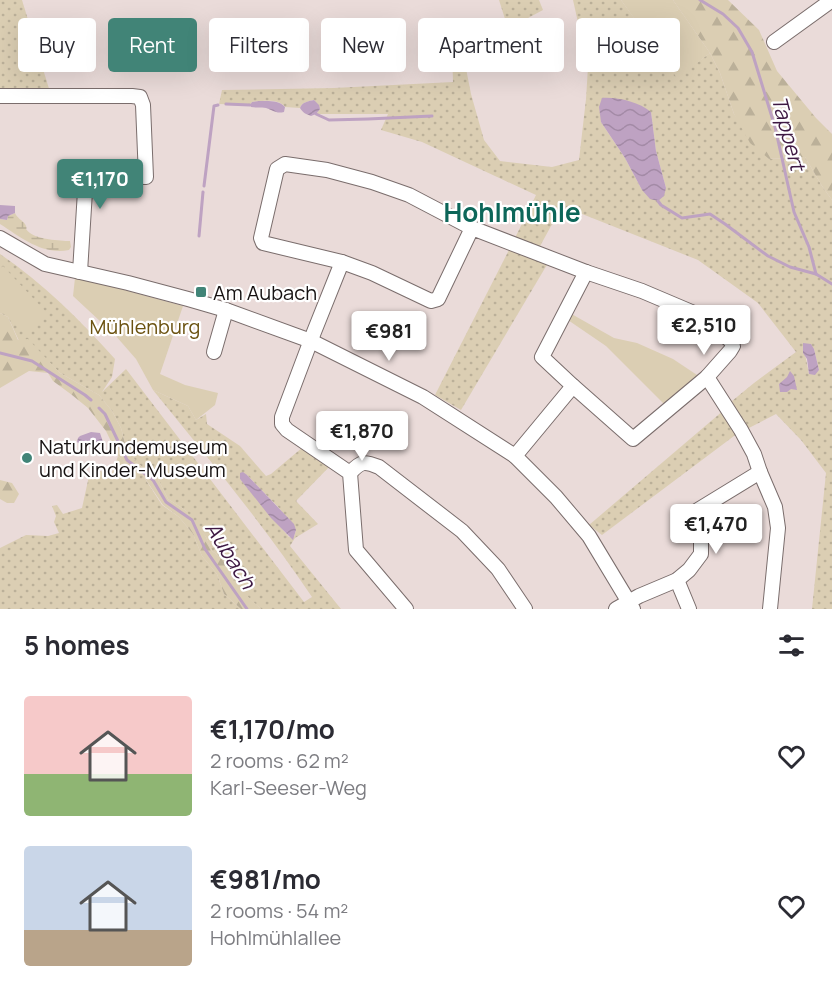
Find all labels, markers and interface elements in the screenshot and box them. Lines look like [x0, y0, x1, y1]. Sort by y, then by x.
chip: Buy [18, 18, 96, 72]
chip: Rent [108, 18, 197, 72]
chip: Filters [209, 18, 309, 72]
chip: New [321, 18, 406, 72]
chip: Apartment [418, 18, 564, 72]
chip: House [576, 18, 680, 72]
water label: Tappert [766, 93, 813, 176]
pin: €1,170 [51, 159, 149, 210]
text: €1,170 [71, 165, 129, 192]
district label: Hohlmühle [443, 194, 581, 230]
place label: Am Aubach [213, 279, 317, 306]
marker: Am Aubach [194, 285, 208, 299]
pin: €2,510 [655, 305, 753, 356]
pin: €981 [353, 311, 425, 362]
text: €2,510 [671, 311, 737, 338]
park label: Mühlenburg [90, 313, 200, 340]
text: €981 [365, 317, 413, 344]
pin: €1,870 [313, 411, 411, 462]
text: €1,870 [330, 417, 394, 444]
place label: Naturkundemuseum und Kinder-Museum [39, 433, 228, 483]
marker: Naturkundemuseum und Kinder-Museum [20, 451, 34, 465]
pin: €1,470 [667, 504, 765, 555]
text: €1,470 [684, 510, 748, 537]
water label: Aubach [200, 516, 263, 595]
text: 5 homes [24, 627, 130, 663]
icon: filters [775, 629, 808, 662]
text: €1,170/mo [210, 711, 335, 747]
icon: home [72, 720, 144, 792]
icon: heart [775, 740, 808, 773]
text: 2 rooms · 62 m² [210, 747, 349, 774]
text: Karl-Seeser-Weg [210, 774, 367, 801]
text: €981/mo [210, 861, 321, 897]
icon: home [72, 870, 144, 942]
icon: heart [775, 890, 808, 923]
text: 2 rooms · 54 m² [210, 897, 348, 924]
text: Hohlmühlallee [210, 924, 341, 951]

